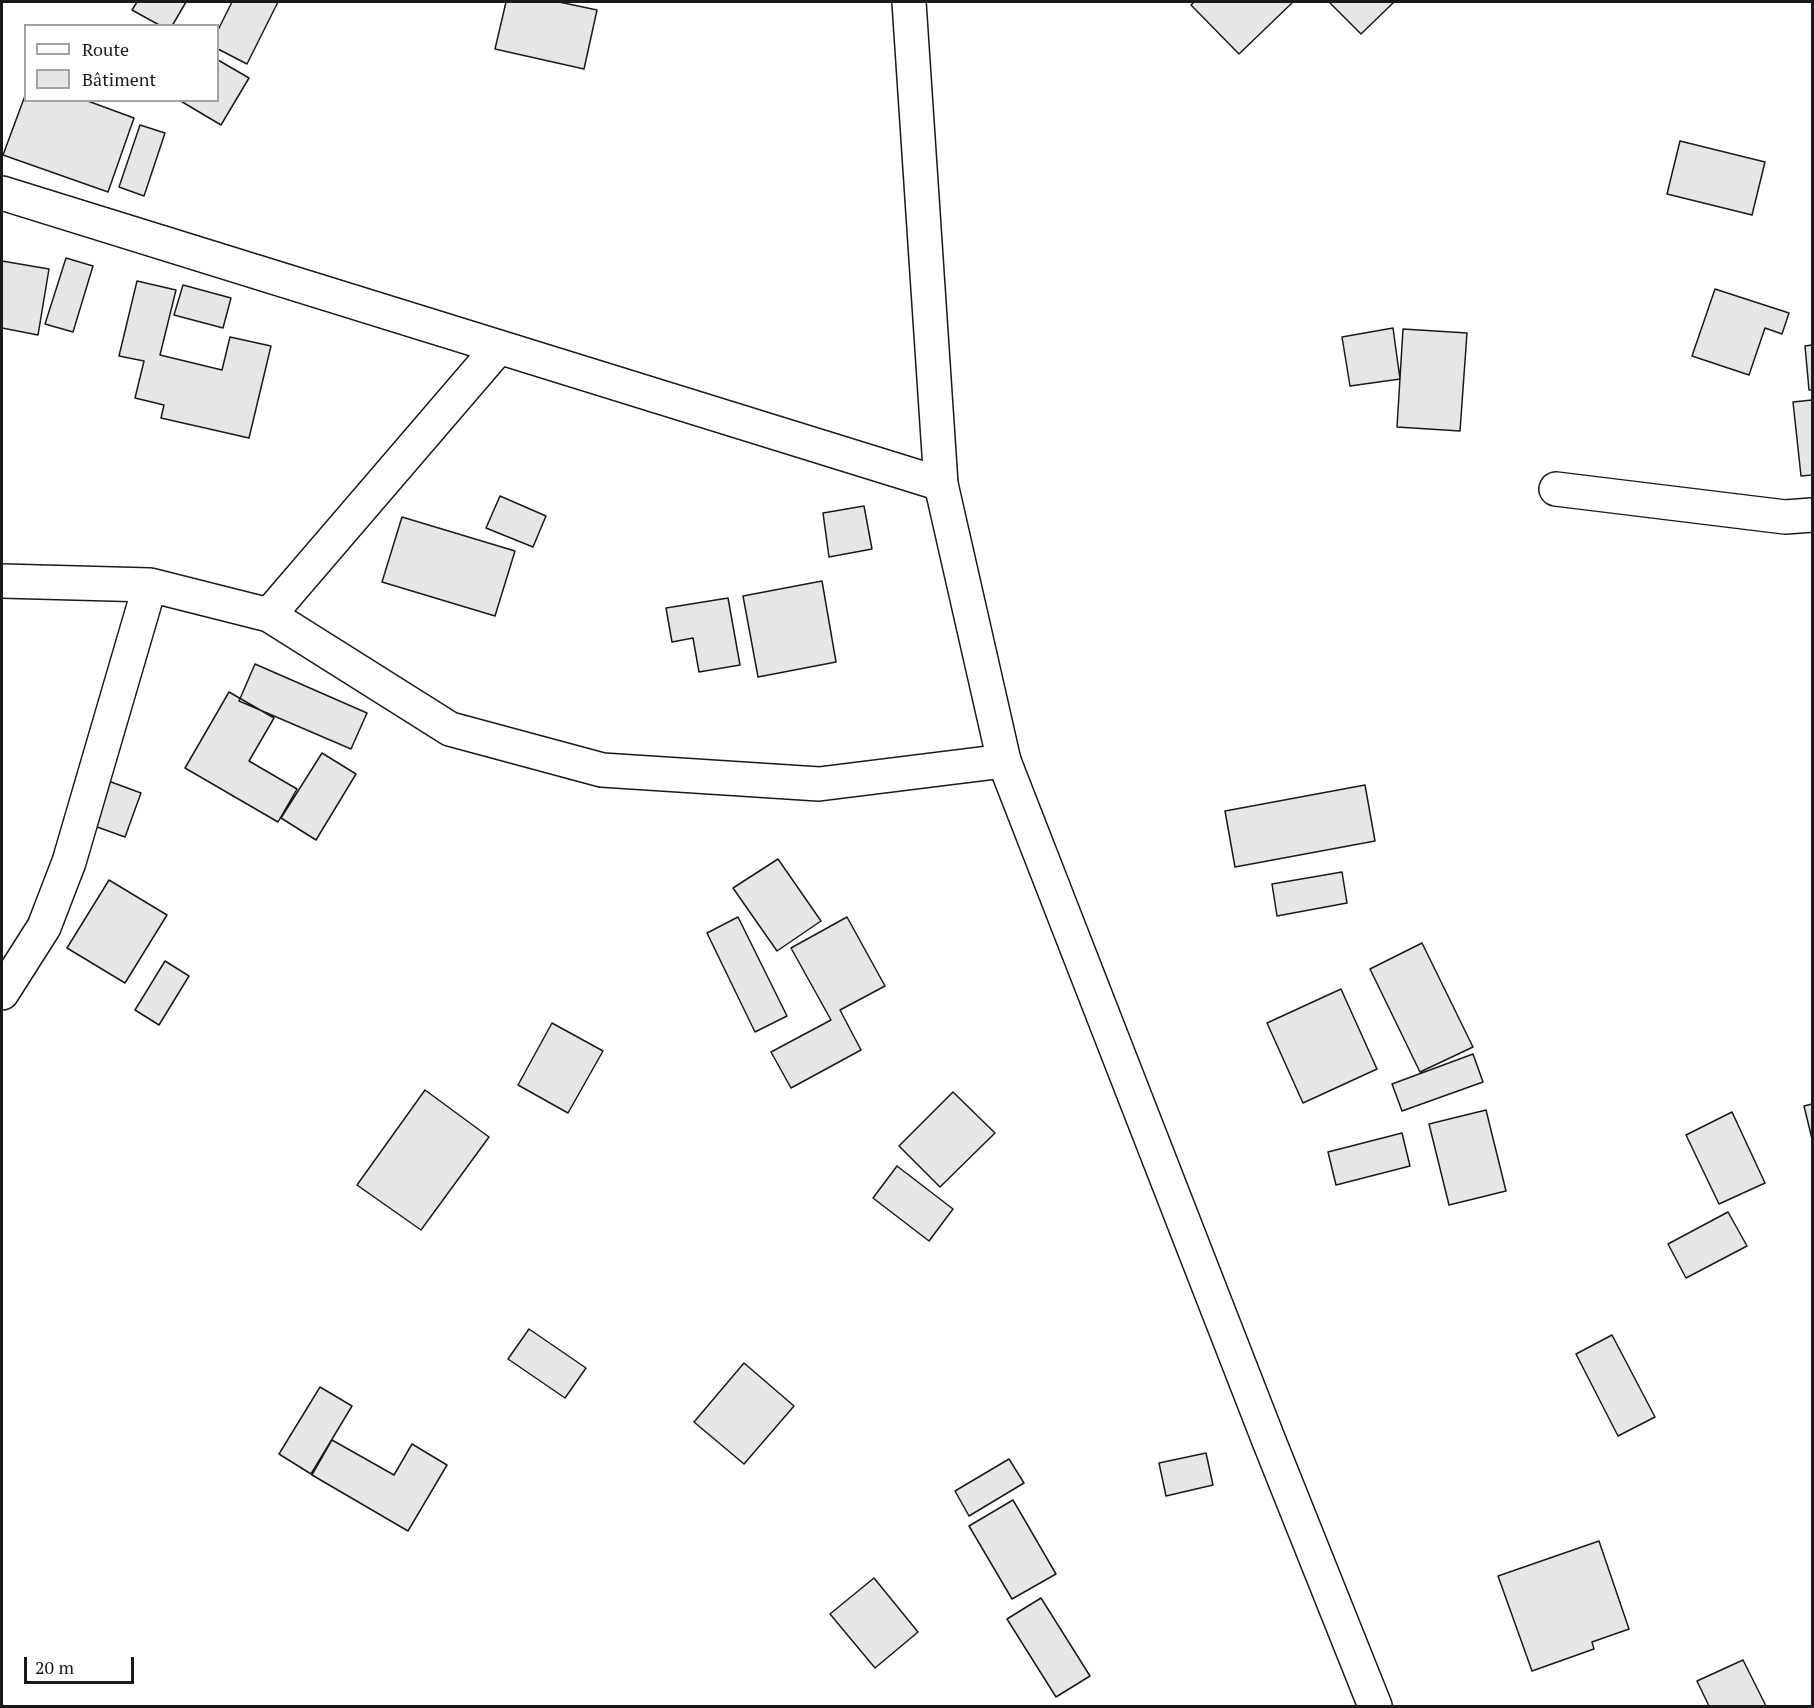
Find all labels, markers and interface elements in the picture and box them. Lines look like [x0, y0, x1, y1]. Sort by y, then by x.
legend [24, 24, 219, 102]
text: Route [82, 37, 129, 61]
text: Bâtiment [82, 67, 156, 91]
scale bar [27, 1645, 136, 1683]
text: 20 m [35, 1655, 74, 1679]

